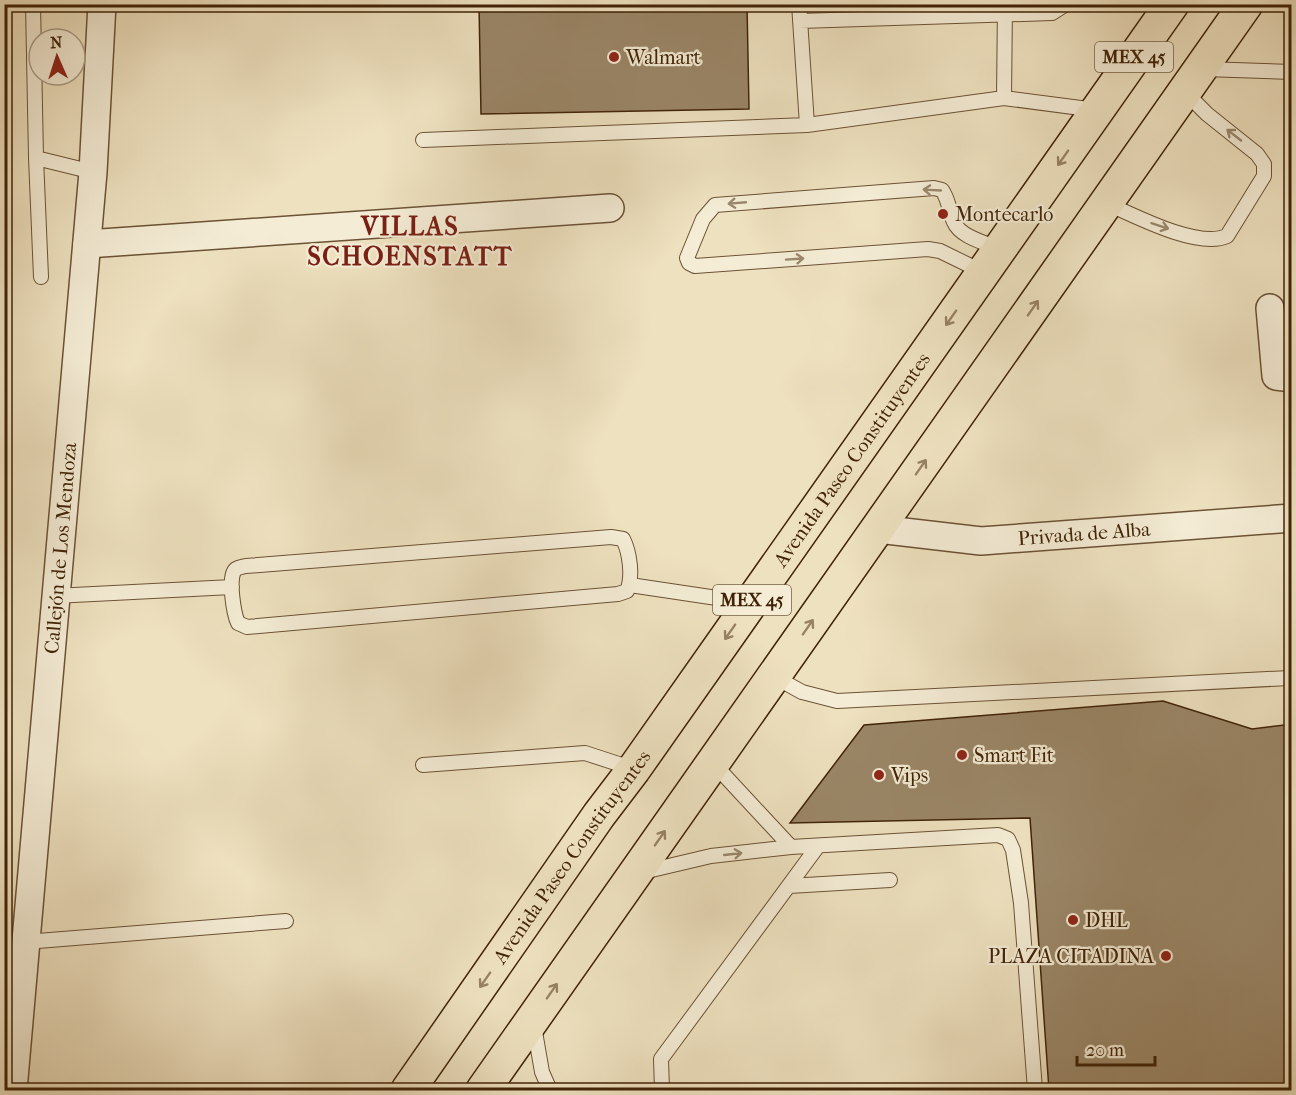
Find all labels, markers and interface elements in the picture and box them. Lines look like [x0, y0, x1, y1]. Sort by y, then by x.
north arrow [27, 27, 87, 87]
text: N [50, 33, 64, 52]
road number: MEX 45 [1095, 42, 1173, 72]
place label: Walmart [625, 46, 701, 69]
marker: Walmart [607, 50, 621, 64]
one-way arrow [1226, 129, 1242, 142]
one-way arrow [1057, 150, 1069, 166]
one-way arrow [922, 184, 942, 195]
one-way arrow [728, 198, 748, 209]
place label: Montecarlo [955, 203, 1054, 226]
marker: Montecarlo [936, 207, 950, 221]
district label: VILLAS SCHOENSTATT [307, 211, 513, 272]
one-way arrow [1150, 221, 1169, 232]
one-way arrow [784, 253, 804, 264]
one-way arrow [1027, 300, 1039, 316]
one-way arrow [945, 309, 957, 325]
street label: Avenida Paseo Constituyentes [768, 348, 935, 572]
street label: Callejón de Los Mendoza [40, 441, 81, 655]
one-way arrow [915, 460, 927, 476]
street label: Privada de Alba [1017, 517, 1152, 550]
road number: MEX 45 [713, 585, 791, 615]
one-way arrow [802, 619, 814, 635]
one-way arrow [724, 623, 736, 639]
place label: Smart Fit [974, 744, 1054, 767]
street label: Avenida Paseo Constituyentes [487, 746, 655, 969]
marker: Smart Fit [955, 748, 969, 762]
place label: Vips [890, 764, 928, 787]
marker: Vips [872, 768, 886, 782]
one-way arrow [654, 830, 666, 846]
one-way arrow [722, 848, 742, 859]
place label: DHL [1085, 909, 1128, 932]
marker: DHL [1066, 913, 1080, 927]
place label: PLAZA CITADINA [988, 945, 1155, 968]
marker: PLAZA CITADINA [1159, 949, 1173, 963]
one-way arrow [479, 971, 491, 988]
one-way arrow [546, 983, 558, 999]
scale bar [1077, 1029, 1155, 1067]
text: 20 m [1086, 1040, 1124, 1061]

